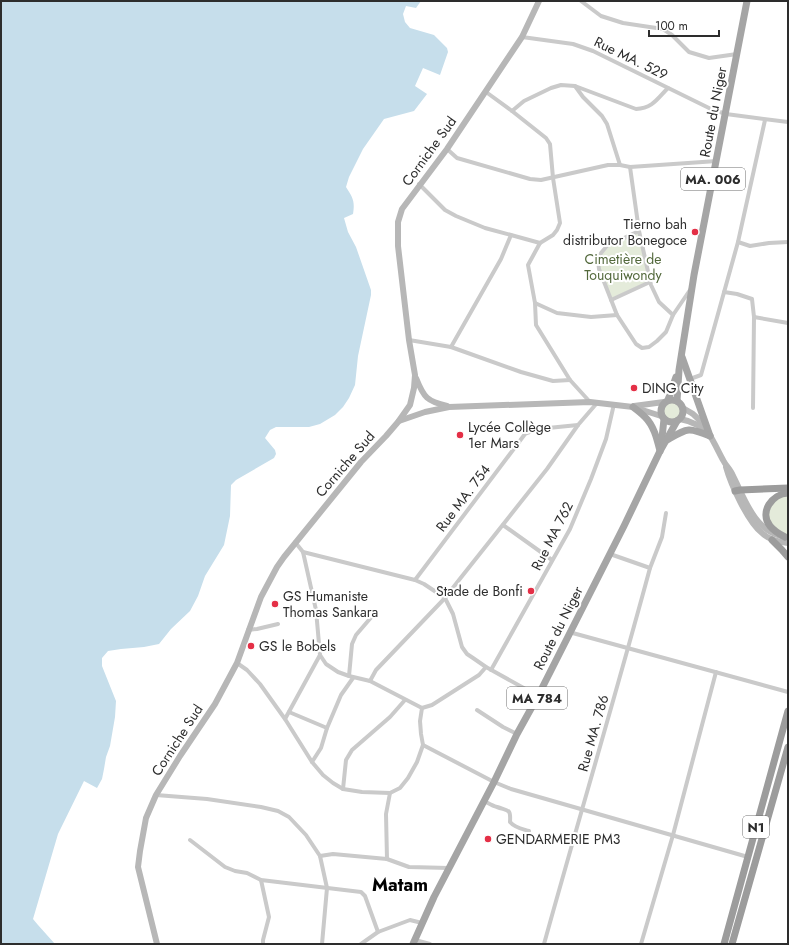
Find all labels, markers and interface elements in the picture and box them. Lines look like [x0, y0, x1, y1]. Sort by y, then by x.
scale bar [649, 12, 719, 38]
text: 100 m [655, 17, 688, 35]
street label: Rue MA. 529 [591, 31, 671, 85]
street label: Route du Niger [694, 65, 732, 159]
street label: Corniche Sud [397, 112, 461, 190]
road number: MA. 006 [681, 168, 745, 190]
place label: Tierno bah distributor Bonegoce [563, 214, 687, 250]
marker: Tierno bah distributor Bonegoce [690, 227, 700, 237]
park label: Cimetière de Touquiwondy [584, 249, 663, 285]
place label: DING City [642, 378, 704, 398]
marker: DING City [629, 383, 639, 393]
place label: Lycée Collège 1er Mars [468, 417, 551, 453]
street label: Corniche Sud [311, 427, 379, 501]
marker: Lycée Collège 1er Mars [455, 430, 465, 440]
street label: Rue MA. 754 [431, 460, 495, 536]
street label: Rue MA 762 [526, 498, 578, 574]
place label: Stade de Bonfi [436, 581, 523, 601]
street label: Route du Niger [528, 582, 588, 673]
place label: GS Humaniste Thomas Sankara [283, 586, 378, 622]
marker: Stade de Bonfi [526, 586, 536, 596]
marker: GS Humaniste Thomas Sankara [270, 599, 280, 609]
place label: GS le Bobels [259, 636, 336, 656]
marker: GS le Bobels [246, 641, 256, 651]
road number: MA 784 [507, 687, 567, 709]
street label: Rue MA. 786 [572, 692, 614, 774]
street label: Corniche Sud [146, 700, 208, 780]
road number: N1 [743, 816, 769, 838]
place label: GENDARMERIE PM3 [496, 829, 621, 849]
marker: GENDARMERIE PM3 [483, 834, 493, 844]
district label: Matam [372, 872, 428, 898]

